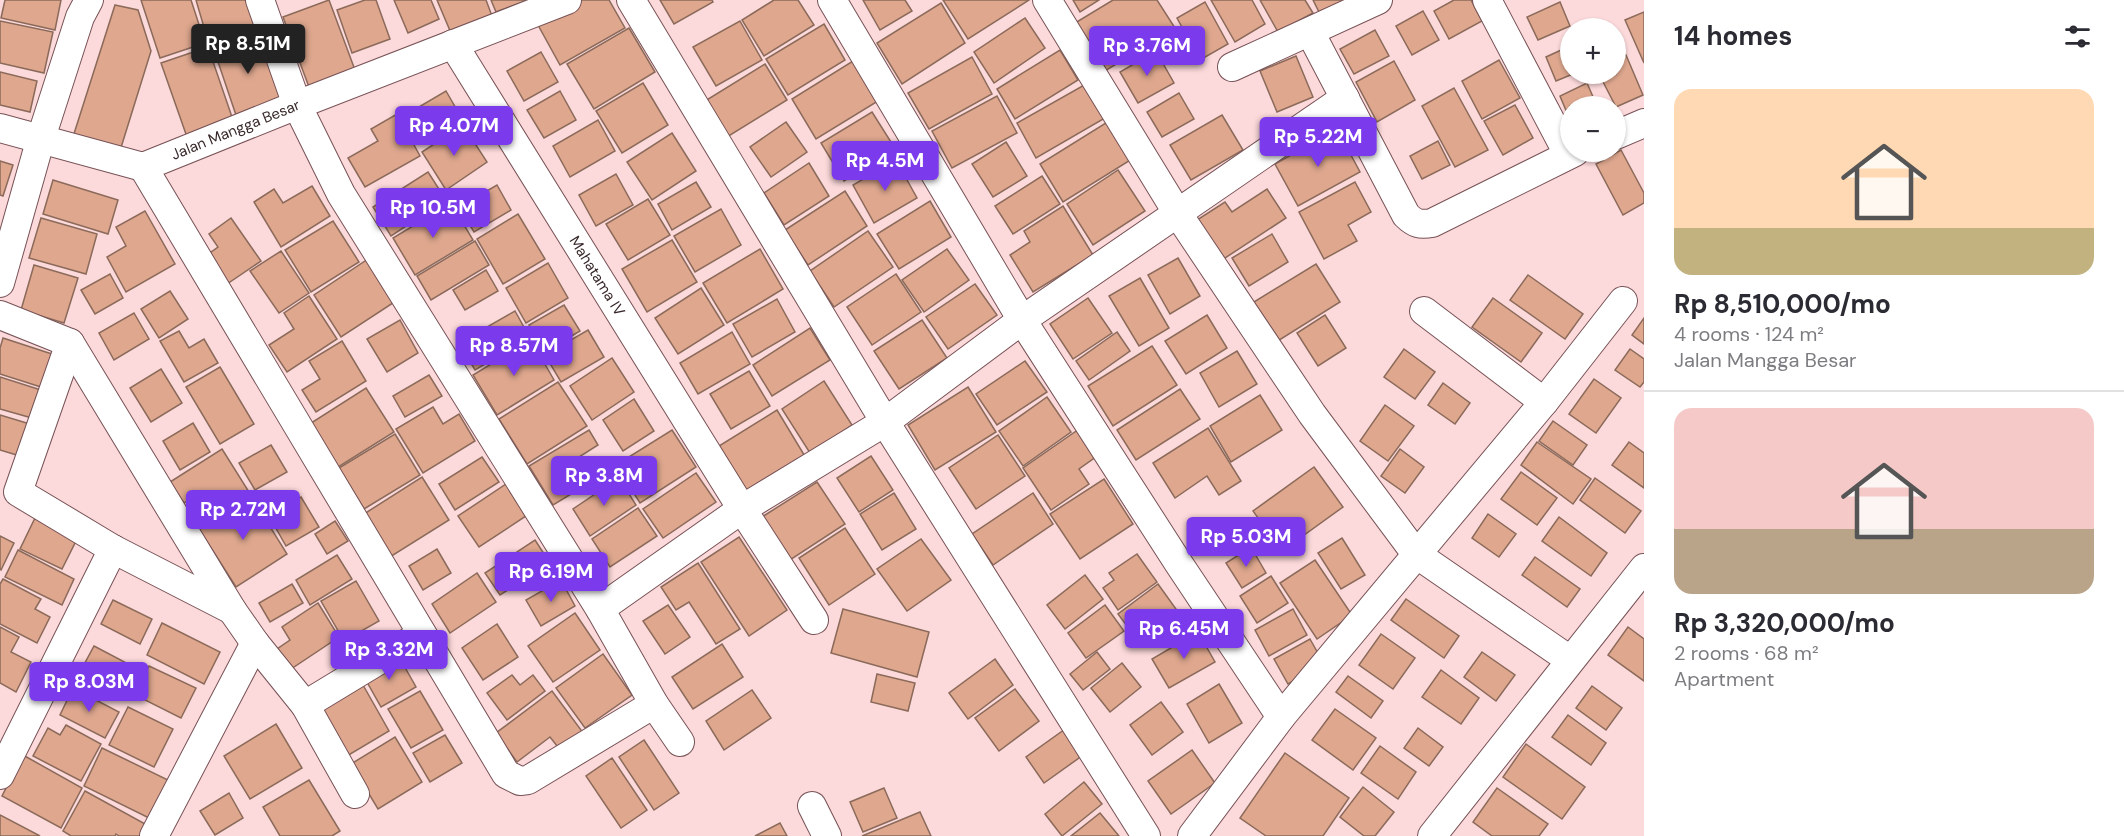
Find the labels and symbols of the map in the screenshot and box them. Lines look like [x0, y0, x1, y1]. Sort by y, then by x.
pin: Rp 8.51M [186, 24, 310, 75]
pin: Rp 3.76M [1085, 26, 1209, 77]
street label: Jalan Mangga Besar [168, 95, 303, 165]
pin: Rp 4.07M [392, 106, 516, 157]
pin: Rp 5.22M [1256, 117, 1380, 168]
pin: Rp 4.5M [830, 141, 940, 192]
pin: Rp 10.5M [371, 188, 495, 239]
street label: Mahatama IV [565, 232, 630, 320]
pin: Rp 8.57M [452, 326, 576, 377]
pin: Rp 3.8M [549, 456, 659, 507]
pin: Rp 2.72M [181, 490, 305, 541]
pin: Rp 5.03M [1184, 517, 1308, 568]
pin: Rp 6.19M [489, 552, 613, 603]
pin: Rp 6.45M [1122, 609, 1246, 660]
pin: Rp 3.32M [327, 630, 451, 681]
pin: Rp 8.03M [27, 662, 151, 713]

